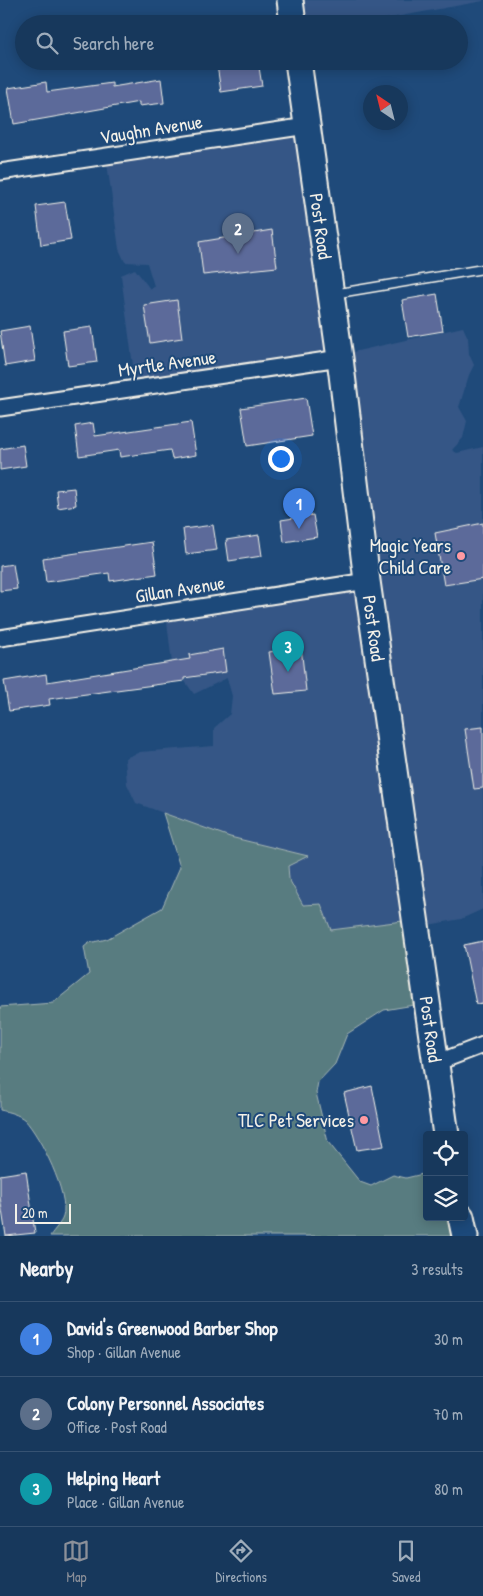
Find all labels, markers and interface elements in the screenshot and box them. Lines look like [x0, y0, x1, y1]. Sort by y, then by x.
search box [15, 15, 468, 70]
icon: search [33, 29, 61, 57]
text: Search here [73, 30, 154, 56]
north arrow [363, 85, 408, 130]
street label: Vaughn Avenue [98, 108, 204, 150]
street label: Post Road [304, 191, 339, 261]
pin: 2 [222, 213, 254, 254]
street label: Myrtle Avenue [116, 343, 218, 383]
your location [268, 446, 294, 472]
pin: 1 [283, 488, 315, 529]
place label: Magic Years Child Care [370, 532, 451, 580]
marker: Magic Years Child Care [455, 550, 467, 562]
street label: Gillan Avenue [133, 569, 227, 609]
street label: Post Road [357, 593, 392, 663]
pin: 3 [272, 631, 304, 672]
street label: Post Road [414, 994, 449, 1064]
place label: TLC Pet Services [238, 1107, 354, 1133]
marker: TLC Pet Services [358, 1114, 370, 1126]
map controls [423, 1131, 468, 1221]
button: locate [423, 1131, 468, 1176]
button: layers [423, 1176, 468, 1221]
scale bar [15, 1201, 71, 1224]
text: 20 m [22, 1203, 48, 1222]
text: Nearby [20, 1254, 73, 1283]
text: 3 results [411, 1258, 463, 1280]
text: David's Greenwood Barber Shop [67, 1315, 278, 1341]
text: 1 [33, 1328, 39, 1350]
text: 30 m [434, 1328, 463, 1350]
text: Shop · Gillan Avenue [67, 1341, 181, 1363]
text: Colony Personnel Associates [67, 1390, 264, 1416]
text: 2 [32, 1403, 40, 1425]
text: 70 m [433, 1403, 463, 1425]
text: Office · Post Road [67, 1416, 167, 1438]
text: Helping Heart [67, 1465, 160, 1491]
text: 3 [32, 1478, 40, 1500]
text: 80 m [434, 1478, 463, 1500]
text: Place · Gillan Avenue [67, 1491, 184, 1513]
tab: Map [62, 1537, 90, 1586]
tab: Directions [215, 1537, 267, 1586]
tab: Saved [392, 1537, 421, 1586]

